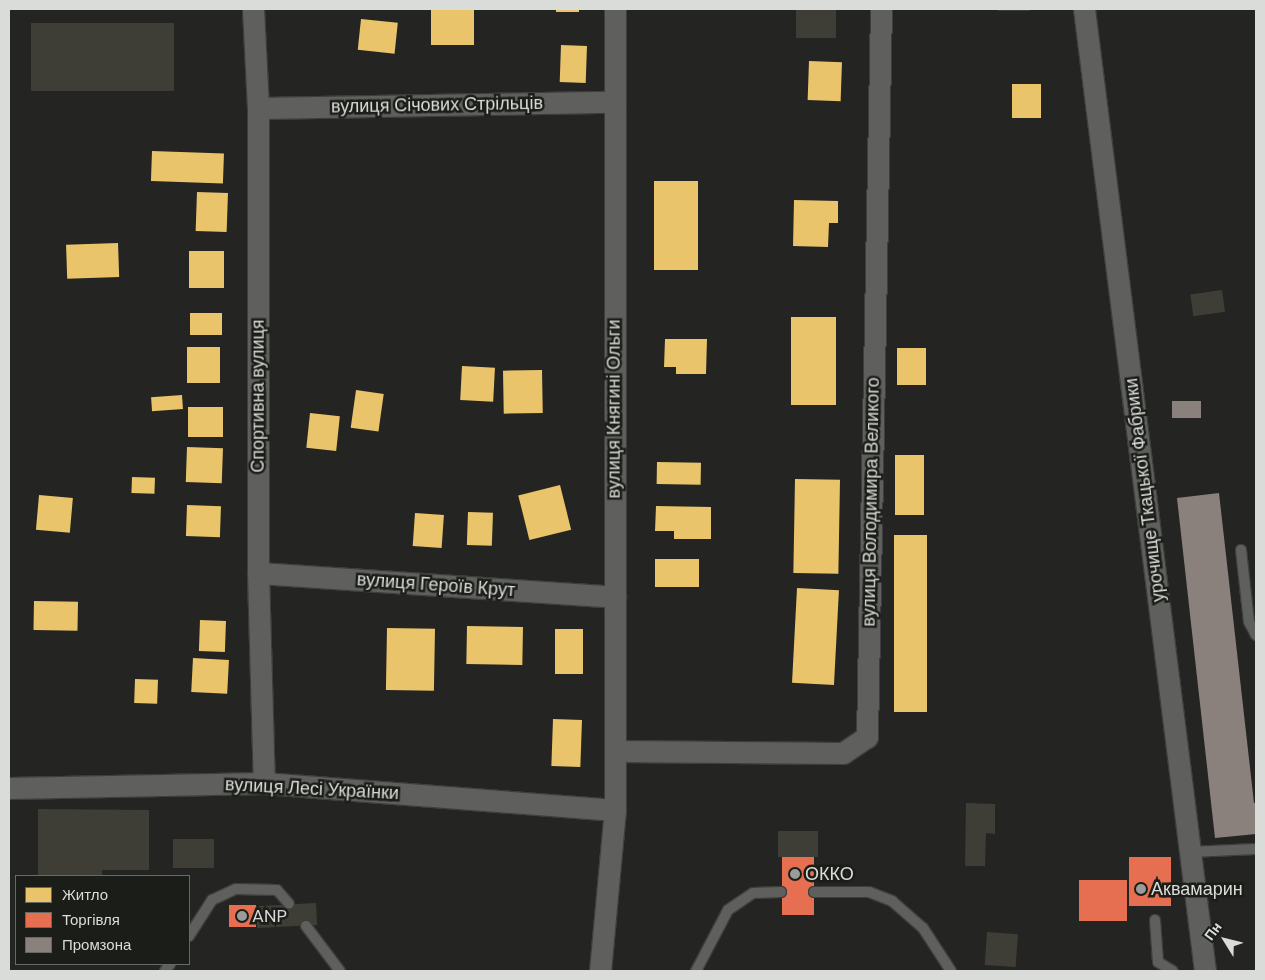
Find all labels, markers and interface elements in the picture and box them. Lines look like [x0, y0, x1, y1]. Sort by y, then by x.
street label: вулиця Січових Стрільців [331, 92, 543, 118]
street label: Спортивна вулиця [247, 319, 269, 473]
street label: вулиця Княгині Ольги [603, 320, 625, 498]
street label: вулиця Володимира Великого [858, 377, 884, 627]
street label: урочище Ткацької Фабрики [1121, 377, 1169, 603]
street label: вулиця Героїв Крут [356, 569, 516, 601]
street label: вулиця Лесі Українки [224, 774, 400, 804]
place label: ОККО [805, 863, 854, 885]
marker: ОККО [789, 868, 801, 880]
legend [15, 875, 190, 965]
place label: Аквамарин [1151, 878, 1243, 900]
marker: Аквамарин [1135, 883, 1147, 895]
text: Житло [62, 885, 108, 905]
place label: ANP [252, 905, 287, 927]
text: Торгівля [62, 910, 120, 930]
marker: ANP [236, 910, 248, 922]
north arrow [1200, 915, 1250, 965]
text: Пн [1200, 918, 1226, 944]
text: Промзона [62, 935, 131, 955]

